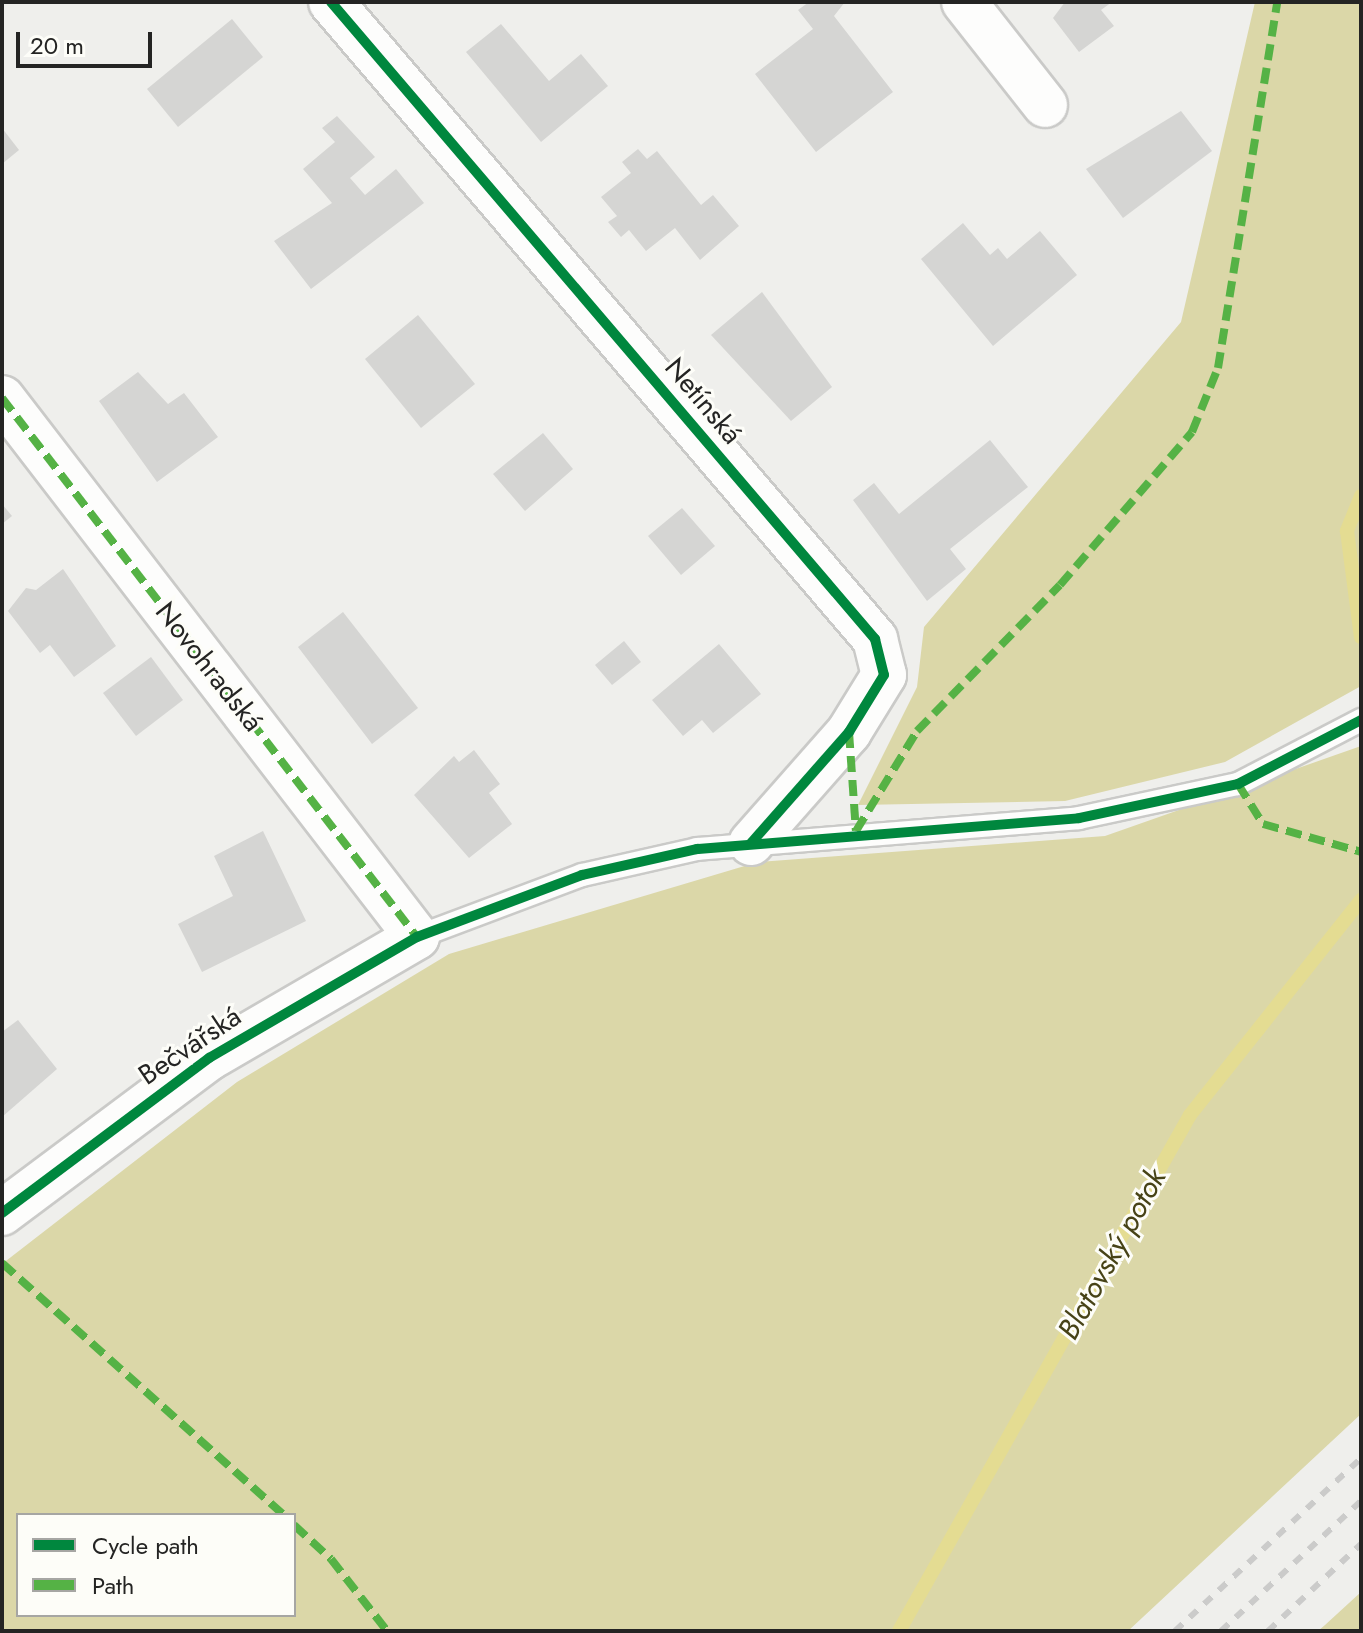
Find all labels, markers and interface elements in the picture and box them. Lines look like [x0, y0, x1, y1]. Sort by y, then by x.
scale bar [20, 16, 156, 66]
text: 20 m [30, 28, 84, 63]
street label: Netínská [657, 351, 749, 451]
street label: Novohradská [148, 596, 270, 738]
street label: Bečvářská [132, 1000, 248, 1092]
water label: Blatovský potok [1050, 1162, 1174, 1346]
legend [16, 1513, 296, 1617]
text: Cycle path [92, 1528, 199, 1563]
text: Path [92, 1568, 134, 1603]

